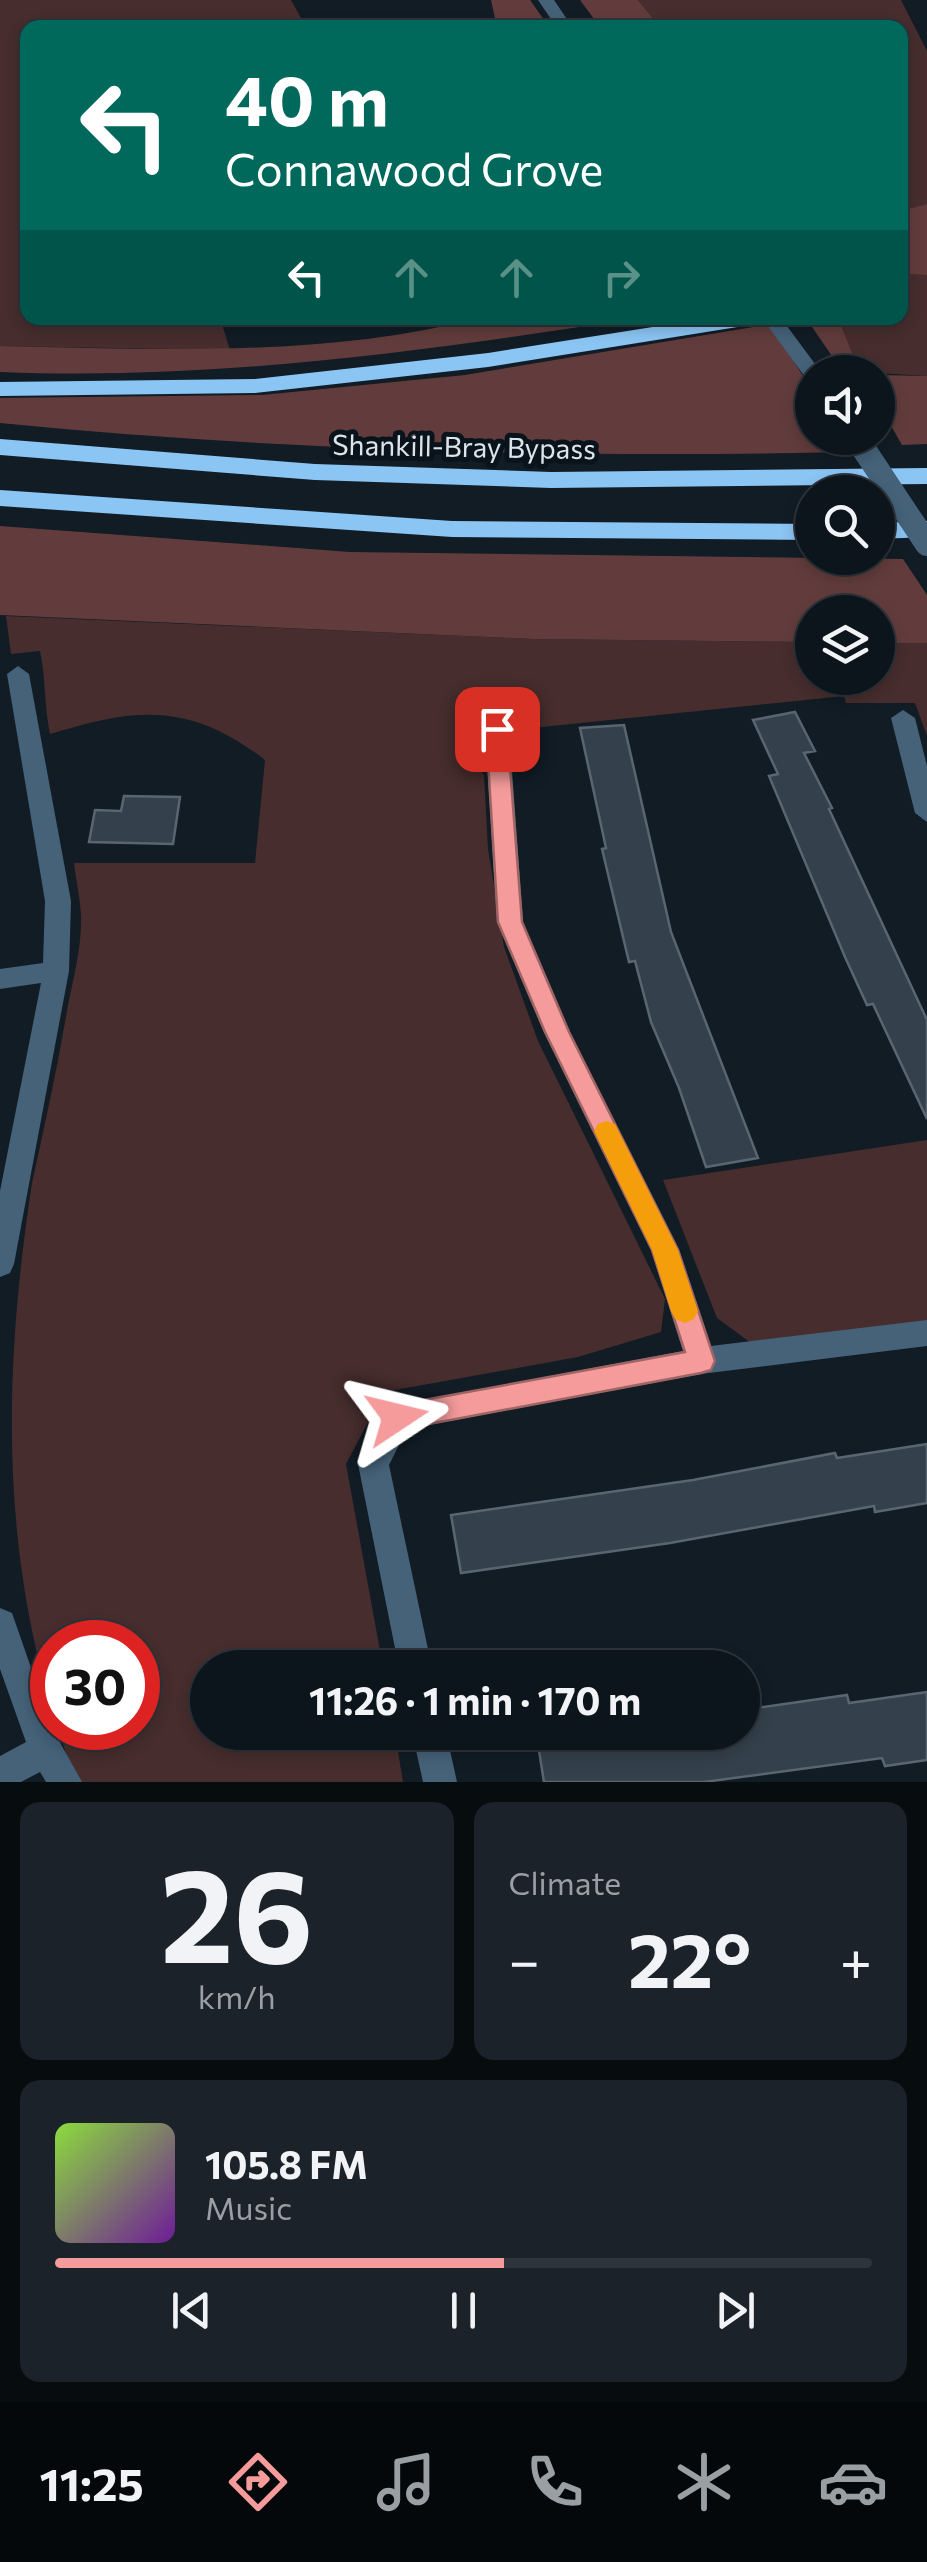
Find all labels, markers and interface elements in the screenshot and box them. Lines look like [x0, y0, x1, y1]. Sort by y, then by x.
text: 40 m [225, 55, 389, 140]
icon: left [60, 60, 190, 190]
text: Connawood Grove [225, 140, 603, 195]
icon: left [279, 250, 334, 305]
icon: ahead [384, 250, 439, 305]
icon: ahead [489, 250, 544, 305]
icon: right [594, 250, 649, 305]
map controls [795, 355, 895, 695]
button: sound [795, 355, 895, 455]
street label: Shankill-Bray Bypass [332, 427, 596, 465]
button: search [795, 475, 895, 575]
button: layers [795, 595, 895, 695]
pin [455, 687, 540, 772]
icon: arrive [470, 702, 525, 757]
position arrow [345, 1365, 449, 1469]
speed limit sign: 30 [30, 1620, 160, 1750]
text: 11:26 · 1 min · 170 m [309, 1676, 641, 1723]
text: 26 [160, 1831, 313, 1990]
text: Climate [509, 1862, 621, 1902]
text: 22° [628, 1912, 751, 2003]
text: − [509, 1925, 540, 1992]
text: + [840, 1925, 872, 1992]
text: km/h [198, 1976, 276, 2016]
text: 105.8 FM [205, 2140, 368, 2187]
text: Music [205, 2187, 292, 2227]
icon: previous [164, 2283, 219, 2338]
icon: pause [436, 2283, 491, 2338]
icon: next [708, 2283, 763, 2338]
icon: directions [223, 2447, 293, 2517]
icon: music [371, 2447, 441, 2517]
icon: phone [520, 2447, 590, 2517]
icon: climate [669, 2447, 739, 2517]
icon: car [818, 2447, 888, 2517]
text: 11:25 [39, 2455, 144, 2510]

